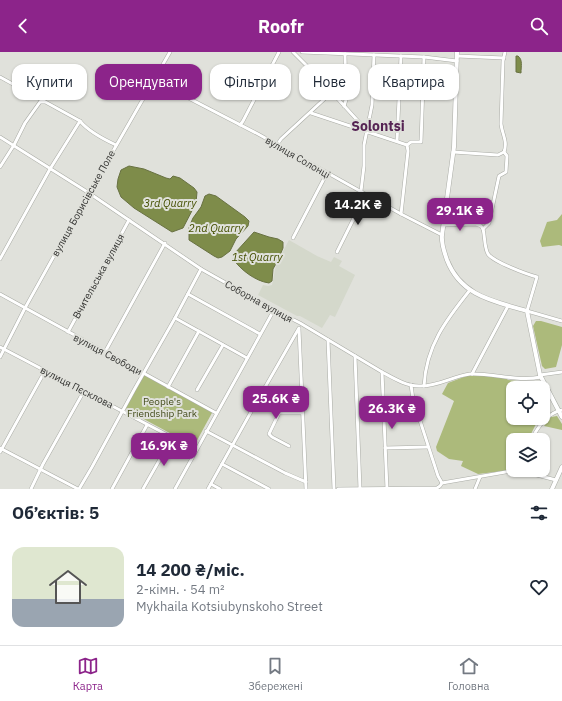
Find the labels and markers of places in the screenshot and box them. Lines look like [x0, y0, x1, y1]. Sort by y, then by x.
pin: 14.2K ₴ [321, 192, 395, 226]
pin: 29.1K ₴ [423, 198, 497, 232]
pin: 25.6K ₴ [239, 386, 313, 420]
pin: 26.3K ₴ [355, 396, 429, 430]
pin: 16.9K ₴ [127, 433, 201, 467]

